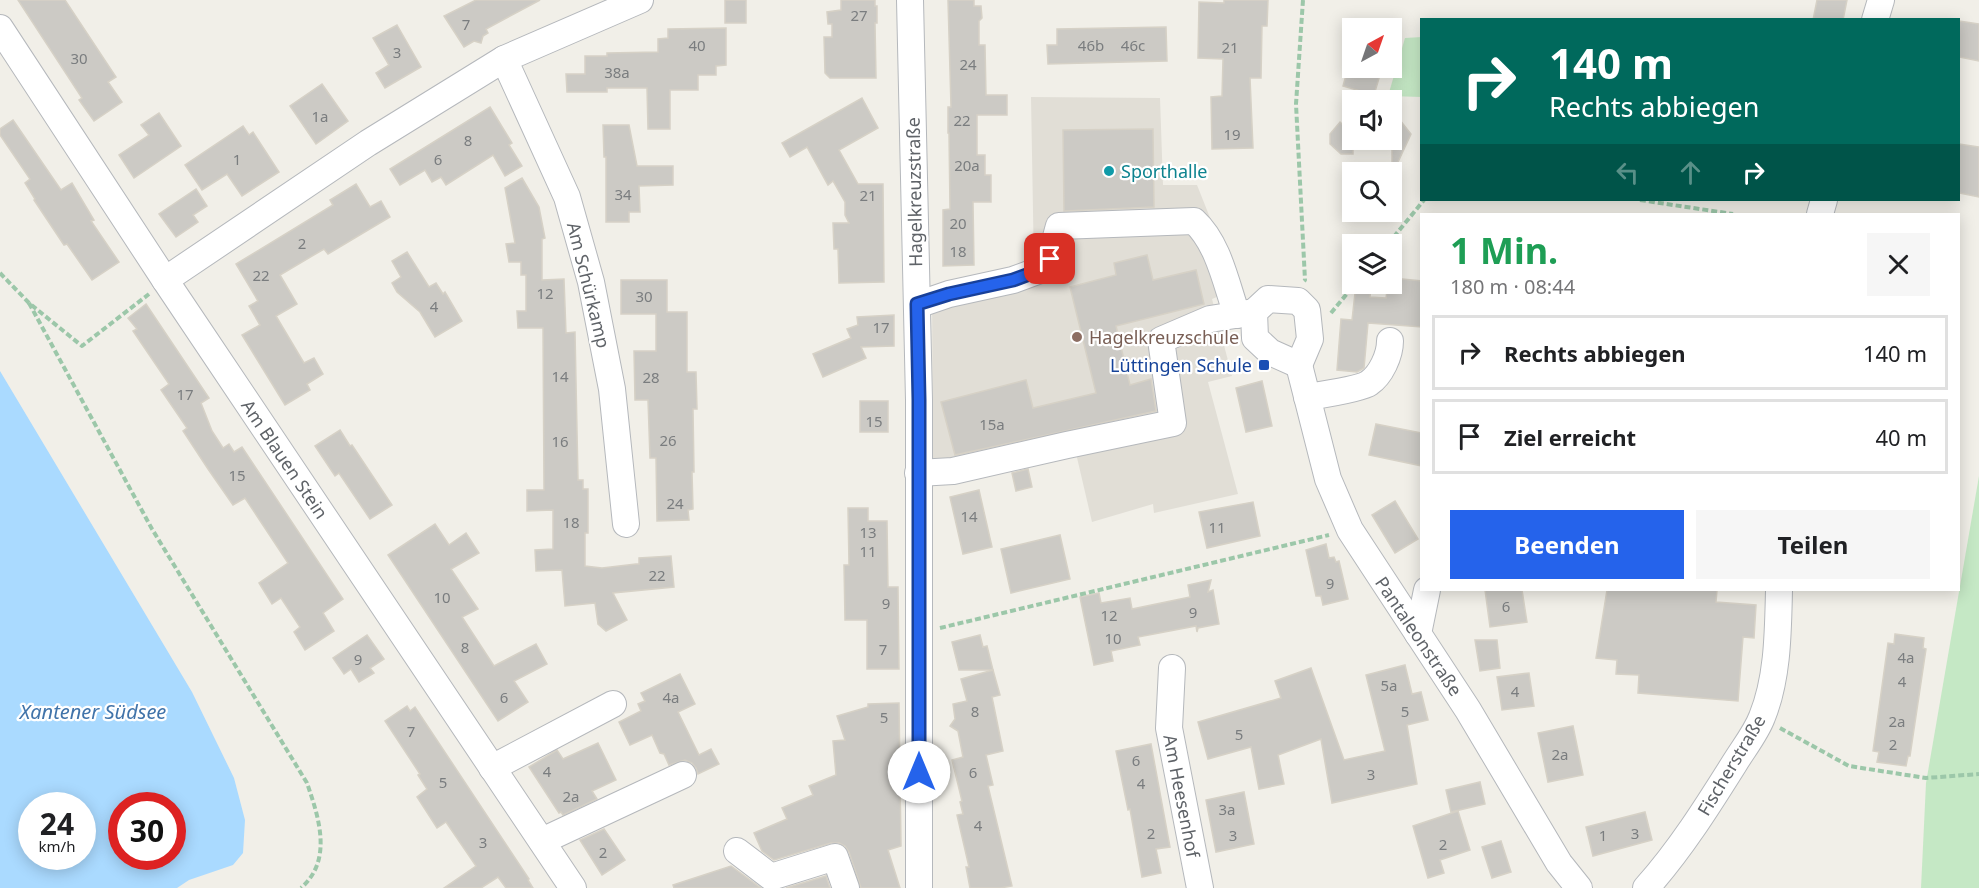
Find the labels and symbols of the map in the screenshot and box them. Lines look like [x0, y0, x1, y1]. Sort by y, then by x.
house number: 27 [850, 5, 868, 25]
house number: 7 [462, 14, 470, 34]
north arrow [1342, 18, 1402, 78]
house number: 40 [688, 35, 706, 55]
house number: 46b [1078, 35, 1104, 55]
house number: 46c [1121, 35, 1145, 55]
house number: 21 [1221, 37, 1239, 57]
house number: 3 [393, 42, 401, 62]
house number: 30 [70, 48, 88, 68]
house number: 24 [959, 54, 977, 74]
house number: 38a [604, 62, 630, 82]
house number: 1a [312, 106, 329, 126]
house number: 22 [953, 110, 971, 130]
street label: Hagelkreuzstraße [901, 117, 927, 267]
house number: 19 [1223, 124, 1241, 144]
house number: 8 [464, 130, 472, 150]
house number: 1 [233, 149, 241, 169]
house number: 6 [434, 149, 442, 169]
house number: 20a [954, 155, 980, 175]
place label: Sporthalle [1121, 159, 1207, 183]
marker: Sporthalle [1102, 164, 1116, 178]
house number: 34 [614, 184, 632, 204]
house number: 21 [859, 185, 877, 205]
house number: 20 [949, 213, 967, 233]
street label: Am Schürkamp [562, 220, 616, 350]
house number: 2 [298, 233, 306, 253]
pin [1024, 233, 1075, 284]
house number: 18 [949, 241, 967, 261]
house number: 22 [252, 265, 270, 285]
house number: 12 [536, 283, 554, 303]
house number: 30 [635, 286, 653, 306]
house number: 4 [430, 296, 439, 316]
house number: 17 [872, 317, 890, 337]
place label: Hagelkreuzschule [1089, 325, 1239, 349]
marker: Hagelkreuzschule [1070, 330, 1084, 344]
place label: Lüttingen Schule [1110, 353, 1252, 377]
marker: Lüttingen Schule [1257, 358, 1271, 372]
house number: 14 [551, 366, 569, 386]
house number: 28 [642, 367, 660, 387]
house number: 17 [176, 384, 194, 404]
street label: Am Blauen Stein [236, 395, 334, 523]
house number: 15 [865, 411, 883, 431]
house number: 15a [979, 414, 1005, 434]
house number: 26 [659, 430, 677, 450]
house number: 16 [551, 431, 569, 451]
house number: 15 [228, 465, 246, 485]
house number: 24 [666, 493, 684, 513]
house number: 14 [960, 506, 978, 526]
house number: 18 [562, 512, 580, 532]
house number: 11 [1208, 517, 1226, 537]
house number: 13 [859, 522, 877, 542]
house number: 11 [859, 541, 877, 561]
house number: 22 [648, 565, 666, 585]
street label: Pantaleonstraße [1370, 572, 1468, 700]
house number: 9 [1326, 573, 1334, 593]
house number: 10 [433, 587, 451, 607]
house number: 9 [882, 593, 890, 613]
house number: 6 [1502, 596, 1510, 616]
house number: 9 [1189, 602, 1197, 622]
house number: 12 [1100, 605, 1118, 625]
house number: 10 [1104, 628, 1122, 648]
house number: 8 [461, 637, 469, 657]
house number: 7 [879, 639, 887, 659]
house number: 4a [1898, 647, 1915, 667]
house number: 9 [354, 649, 362, 669]
house number: 4 [1898, 671, 1907, 691]
house number: 5a [1381, 675, 1398, 695]
house number: 4 [1511, 681, 1520, 701]
house number: 6 [500, 687, 508, 707]
house number: 4a [663, 687, 680, 707]
water label: Xantener Südsee [18, 698, 166, 725]
house number: 8 [971, 701, 979, 721]
house number: 5 [1401, 701, 1409, 721]
house number: 5 [880, 707, 888, 727]
street label: Fischerstraße [1691, 710, 1771, 820]
house number: 2a [1889, 711, 1906, 731]
house number: 7 [407, 721, 415, 741]
house number: 5 [1235, 724, 1243, 744]
street label: Am Heesenhof [1158, 732, 1206, 860]
house number: 2 [1889, 734, 1897, 754]
position arrow [887, 740, 951, 804]
house number: 2a [1552, 744, 1569, 764]
house number: 6 [1132, 750, 1140, 770]
house number: 4 [543, 761, 552, 781]
house number: 6 [969, 762, 977, 782]
house number: 3 [1367, 764, 1375, 784]
house number: 5 [439, 772, 447, 792]
house number: 4 [1137, 773, 1146, 793]
house number: 2a [563, 786, 580, 806]
speed limit sign: 30 [108, 792, 186, 870]
house number: 3a [1219, 799, 1236, 819]
house number: 4 [974, 815, 983, 835]
house number: 2 [1147, 823, 1155, 843]
house number: 3 [1631, 823, 1639, 843]
house number: 3 [1229, 825, 1237, 845]
house number: 1 [1599, 825, 1607, 845]
house number: 3 [479, 832, 487, 852]
house number: 2 [1439, 834, 1447, 854]
house number: 2 [599, 842, 607, 862]

